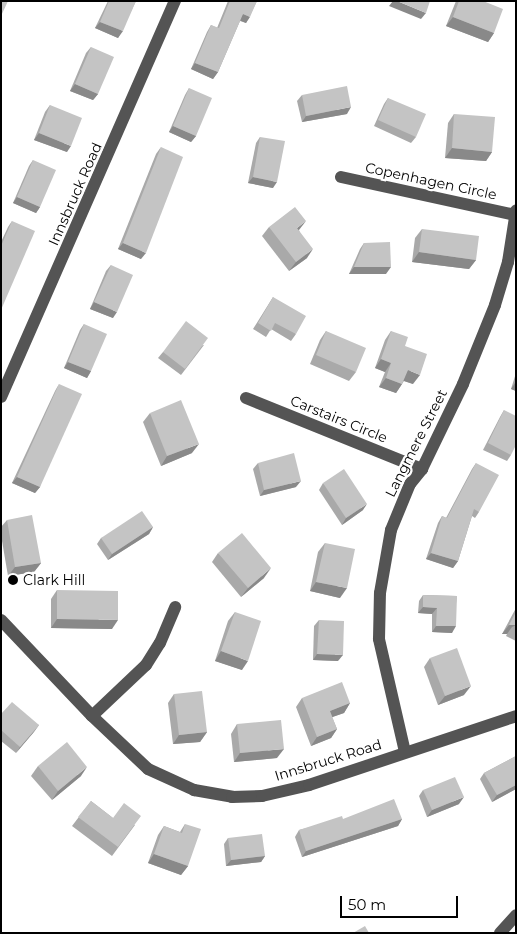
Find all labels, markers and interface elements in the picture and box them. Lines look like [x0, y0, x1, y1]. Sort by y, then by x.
street label: Innsbruck Road [45, 140, 105, 248]
street label: Copenhagen Circle [364, 159, 498, 203]
street label: Langmere Street [382, 386, 450, 500]
street label: Carstairs Circle [288, 392, 390, 446]
place label: Clark Hill [23, 572, 85, 588]
marker: Clark Hill [7, 574, 19, 586]
street label: Innsbruck Road [273, 736, 383, 784]
scale bar [342, 886, 460, 918]
text: 50 m [348, 895, 386, 914]

